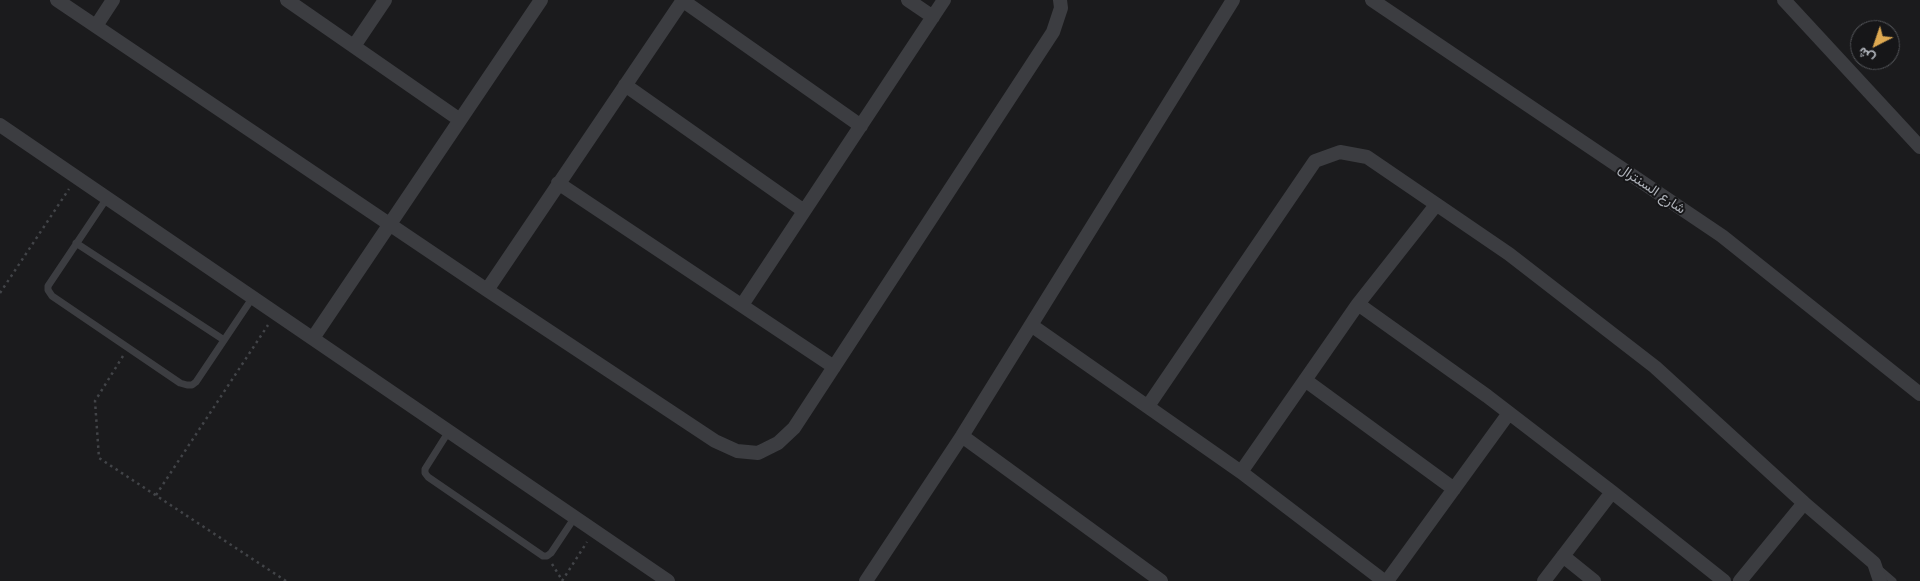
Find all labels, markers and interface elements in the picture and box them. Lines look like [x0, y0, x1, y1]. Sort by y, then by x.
north arrow [1850, 20, 1900, 70]
text: ش [1854, 43, 1878, 68]
street label: شارع السنترال [1615, 160, 1689, 218]

